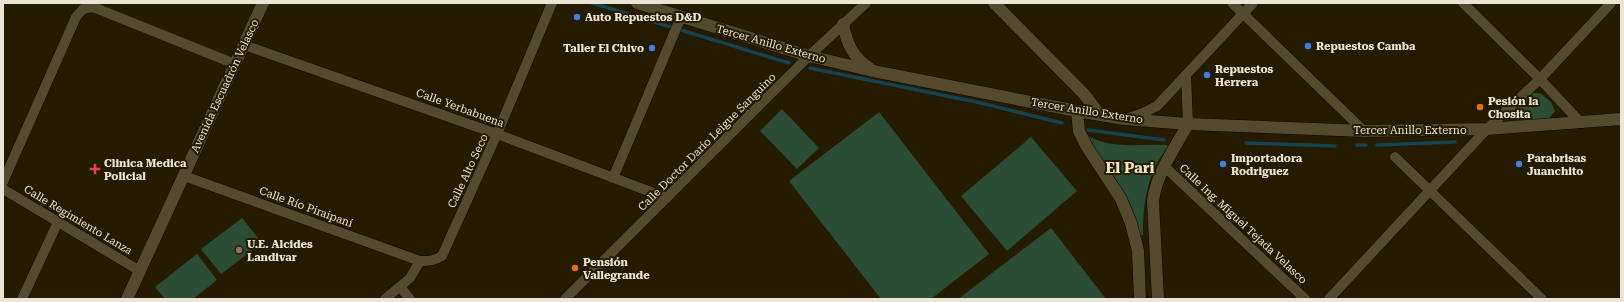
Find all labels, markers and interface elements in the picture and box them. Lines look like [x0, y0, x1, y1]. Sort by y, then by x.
place label: Auto Repuestos D&D [585, 11, 701, 24]
marker: Auto Repuestos D&D [572, 12, 582, 22]
street label: Avenida Escuadrón Velasco [188, 17, 262, 155]
street label: Tercer Anillo Externo [715, 22, 827, 66]
place label: Repuestos Camba [1316, 40, 1416, 53]
marker: Repuestos Camba [1303, 41, 1313, 51]
place label: Taller El Chivo [563, 42, 644, 55]
marker: Taller El Chivo [647, 43, 657, 53]
place label: Repuestos Herrera [1215, 63, 1274, 89]
street label: Calle Doctor Darío Leigue Sanguino [635, 70, 779, 214]
marker: Repuestos Herrera [1202, 70, 1212, 80]
street label: Calle Yerbabuena [414, 86, 506, 130]
place label: Pesión la Chosita [1488, 95, 1539, 121]
street label: Tercer Anillo Externo [1030, 96, 1144, 126]
marker: Pesión la Chosita [1475, 102, 1485, 112]
street label: Tercer Anillo Externo [1353, 124, 1467, 137]
street label: Calle Alto Seco [445, 132, 491, 210]
place label: Importadora Rodriguez [1231, 152, 1303, 178]
place label: Parabrisas Juanchito [1527, 152, 1586, 178]
place label: Clinica Medica Policial [104, 157, 187, 183]
district label: El Pari [1105, 159, 1155, 177]
marker: Importadora Rodriguez [1218, 159, 1228, 169]
marker: Parabrisas Juanchito [1514, 159, 1524, 169]
street label: Calle Ing. Miguel Tejada Velasco [1177, 161, 1310, 287]
marker: Clinica Medica Policial [89, 163, 101, 175]
street label: Calle Regimiento Lanza [22, 182, 135, 258]
street label: Calle Río Piraipaní [258, 184, 355, 230]
place label: U.E. Alcides Landivar [247, 238, 313, 264]
marker: U.E. Alcides Landivar [234, 245, 244, 255]
place label: Pensión Vallegrande [583, 256, 650, 282]
marker: Pensión Vallegrande [570, 263, 580, 273]

